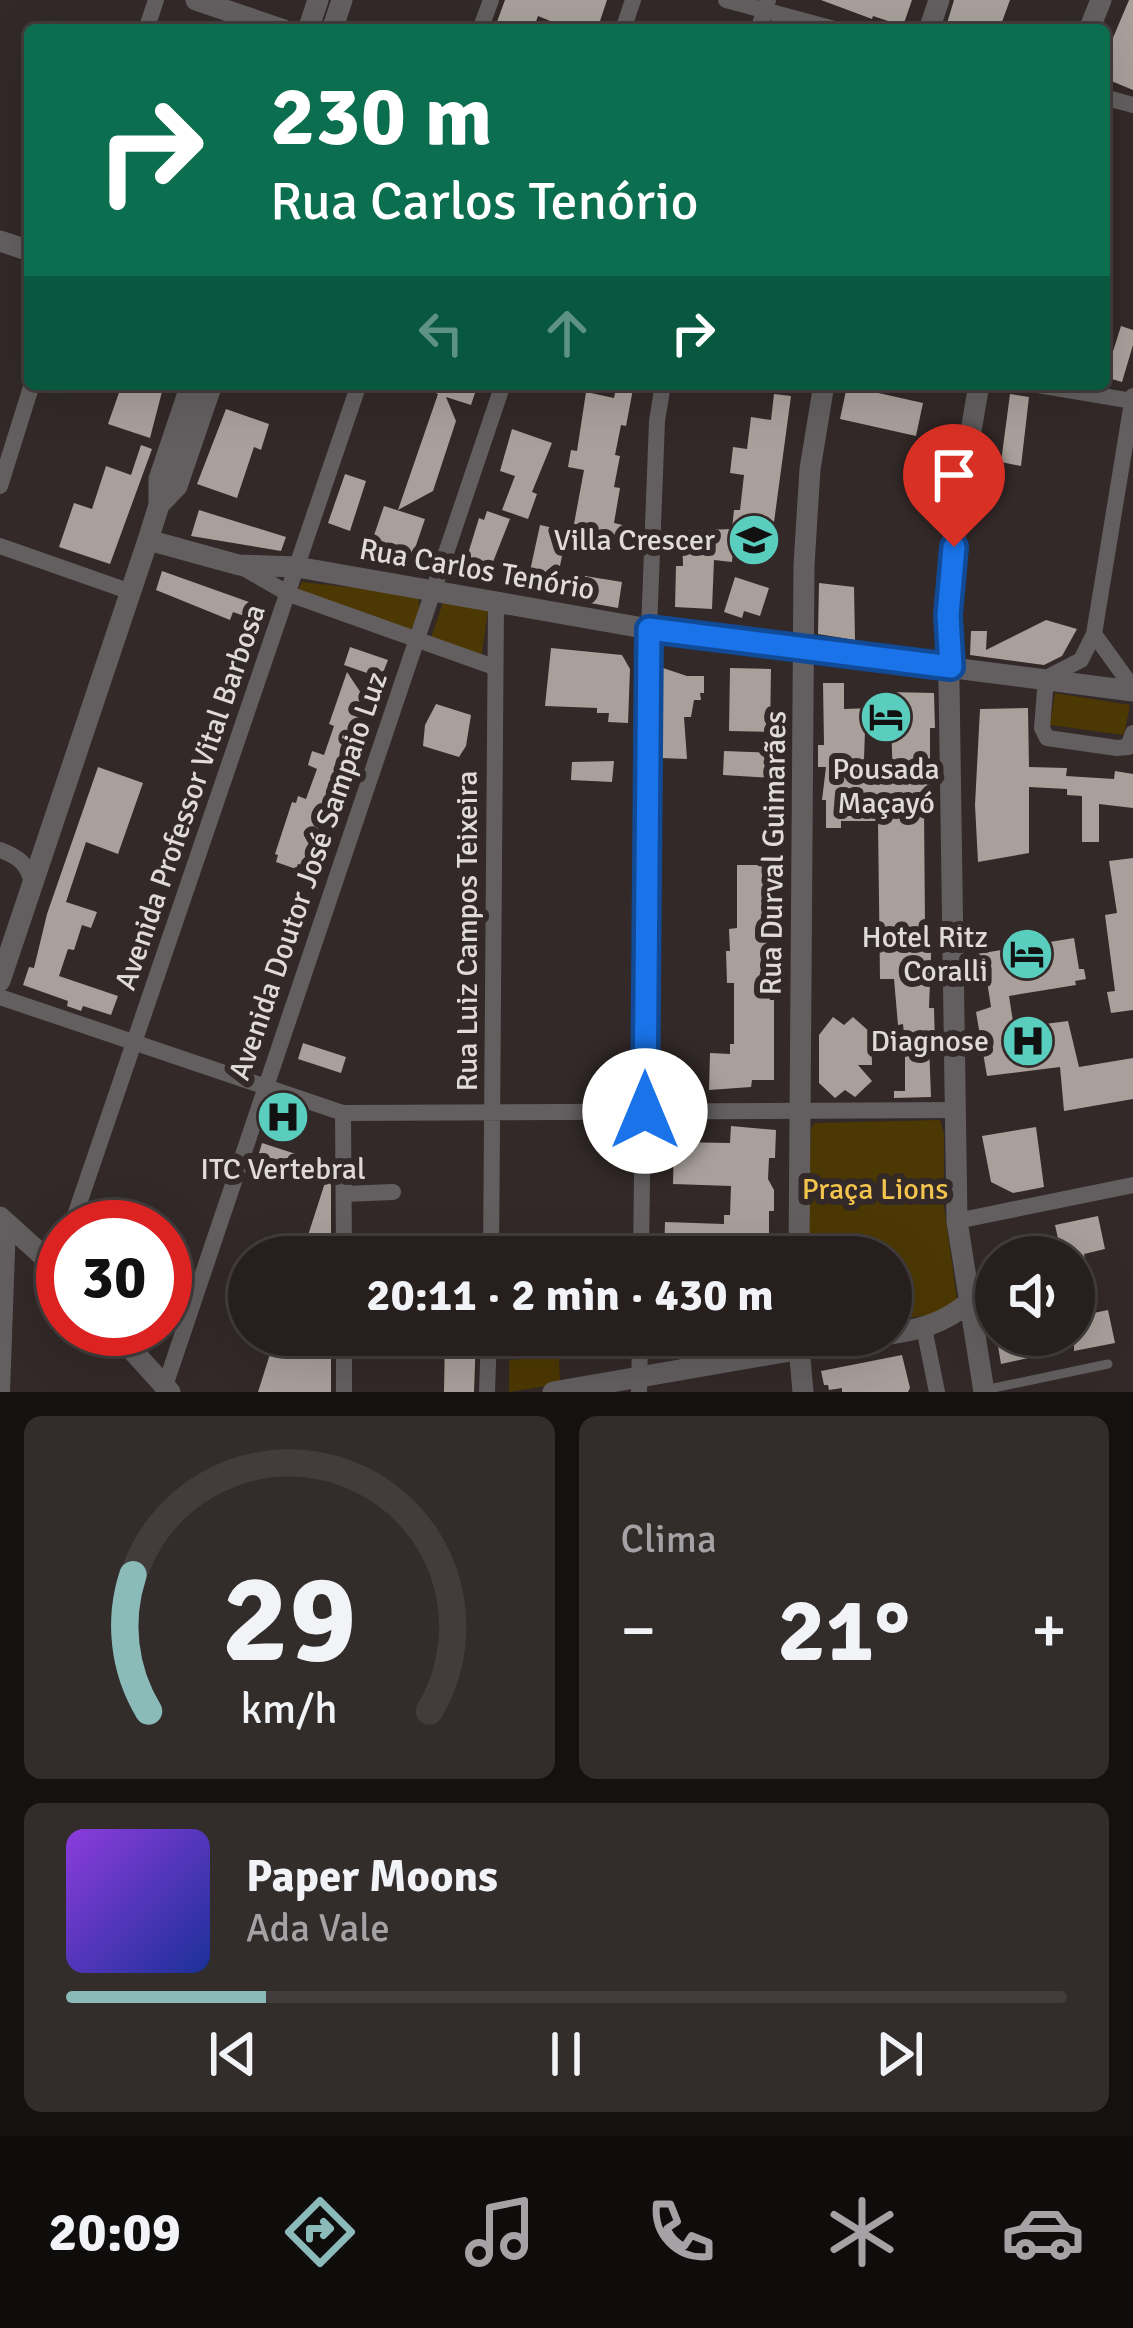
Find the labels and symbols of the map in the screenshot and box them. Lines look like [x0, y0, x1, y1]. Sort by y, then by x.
pin [903, 424, 1005, 547]
school or university icon: Villa Crescer [726, 512, 782, 568]
place label: Villa Crescer [554, 522, 715, 559]
street label: Rua Carlos Tenório [356, 531, 597, 608]
street label: Avenida Professor Vital Barbosa [107, 599, 274, 995]
street label: Avenida Doutor José Sampaio Luz [221, 667, 396, 1085]
hotel icon: Pousada Maçayó [858, 689, 914, 745]
street label: Rua Durval Guimarães [753, 710, 794, 996]
place label: Pousada Maçayó [832, 751, 940, 822]
street label: Rua Luiz Campos Teixeira [449, 771, 486, 1091]
place label: Hotel Ritz Coralli [861, 919, 988, 990]
hotel icon: Hotel Ritz Coralli [999, 926, 1055, 982]
hospital icon: Diagnose [1000, 1013, 1056, 1069]
place label: Diagnose [870, 1023, 989, 1060]
position arrow [582, 1048, 708, 1174]
hospital icon: ITC Vertebral [255, 1089, 311, 1145]
place label: ITC Vertebral [200, 1151, 366, 1188]
park label: Praça Lions [802, 1171, 948, 1208]
speed limit sign: 30 [36, 1200, 192, 1356]

